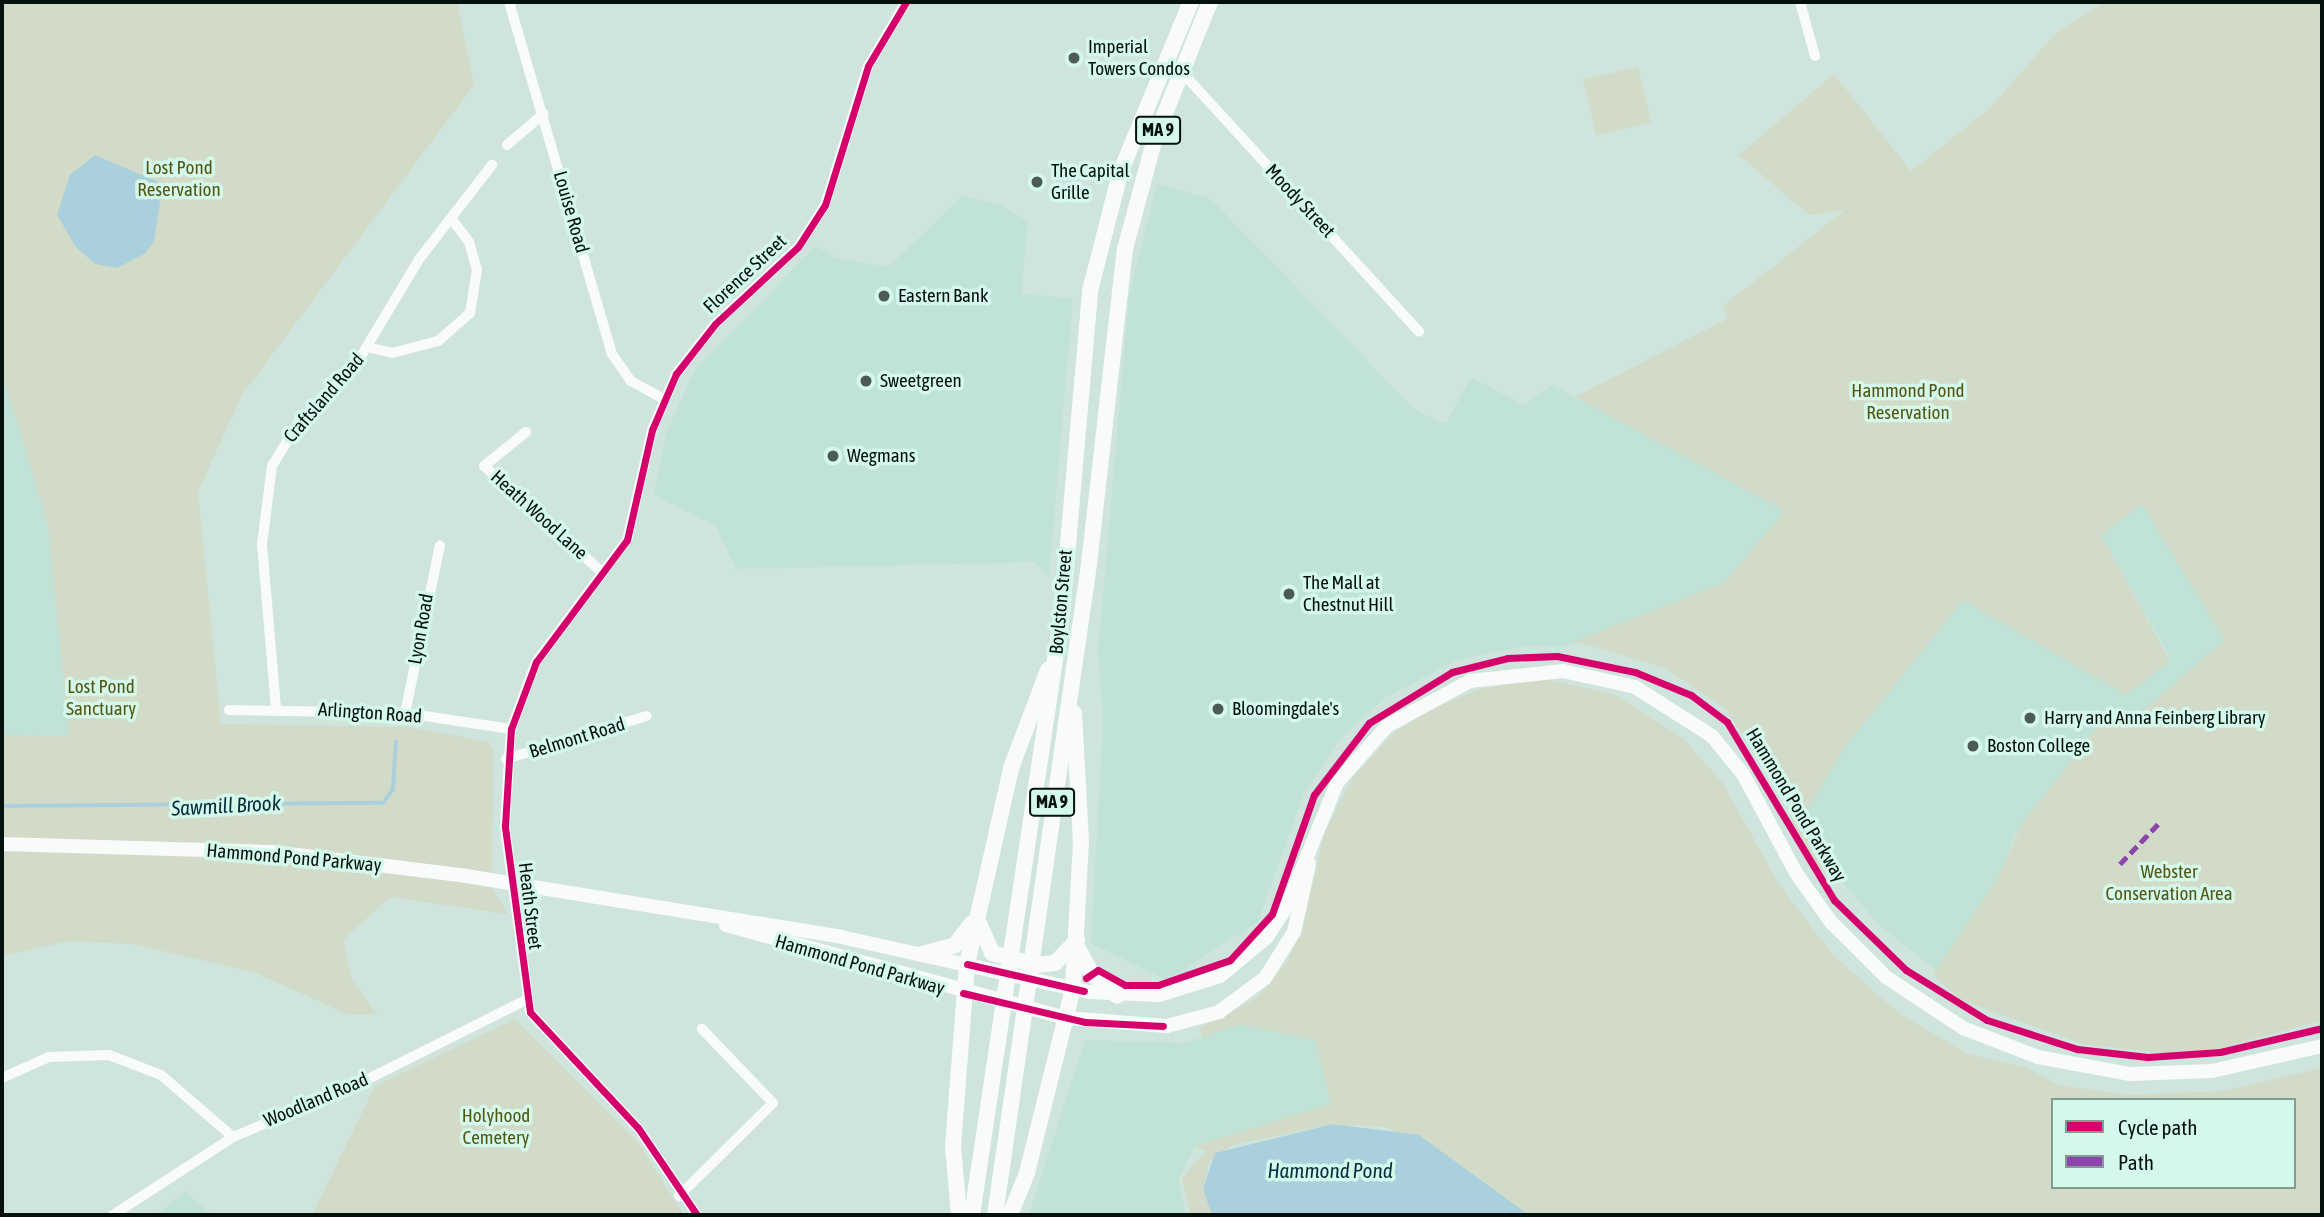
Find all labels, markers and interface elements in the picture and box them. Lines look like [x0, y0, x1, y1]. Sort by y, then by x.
place label: Imperial Towers Condos [1088, 36, 1190, 80]
marker: Imperial Towers Condos [1066, 50, 1082, 66]
road number: MA 9 [1134, 116, 1182, 145]
park label: Lost Pond Reservation [137, 157, 221, 201]
place label: The Capital Grille [1051, 160, 1130, 204]
street label: Moody Street [1260, 160, 1340, 242]
street label: Louise Road [548, 168, 594, 256]
marker: The Capital Grille [1029, 174, 1045, 190]
street label: Florence Street [699, 230, 791, 318]
place label: Eastern Bank [898, 285, 988, 307]
marker: Eastern Bank [876, 288, 892, 304]
street label: Craftsland Road [279, 349, 369, 447]
place label: Sweetgreen [880, 370, 962, 392]
marker: Sweetgreen [858, 373, 874, 389]
park label: Hammond Pond Reservation [1851, 380, 1965, 424]
place label: Wegmans [847, 445, 915, 467]
marker: Wegmans [825, 448, 841, 464]
street label: Heath Wood Lane [486, 466, 592, 564]
street label: Boylston Street [1045, 549, 1077, 655]
place label: The Mall at Chestnut Hill [1303, 572, 1394, 616]
marker: The Mall at Chestnut Hill [1281, 586, 1297, 602]
street label: Lyon Road [404, 592, 438, 666]
park label: Lost Pond Sanctuary [66, 676, 136, 720]
street label: Arlington Road [317, 698, 423, 728]
place label: Bloomingdale's [1232, 698, 1339, 720]
marker: Bloomingdale's [1210, 701, 1226, 717]
place label: Harry and Anna Feinberg Library [2044, 707, 2266, 729]
marker: Harry and Anna Feinberg Library [2022, 710, 2038, 726]
street label: Belmont Road [526, 713, 628, 763]
street label: Hammond Pond Parkway [1741, 724, 1851, 886]
place label: Boston College [1987, 735, 2090, 757]
marker: Boston College [1965, 738, 1981, 754]
road number: MA 9 [1028, 788, 1076, 816]
water label: Sawmill Brook [171, 790, 281, 820]
street label: Hammond Pond Parkway [206, 839, 382, 877]
street label: Heath Street [513, 861, 547, 951]
park label: Webster Conservation Area [2105, 861, 2233, 905]
street label: Hammond Pond Parkway [773, 930, 947, 1000]
street label: Woodland Road [260, 1068, 372, 1132]
legend [2051, 1098, 2296, 1189]
park label: Holyhood Cemetery [462, 1105, 530, 1149]
text: Cycle path [2118, 1115, 2197, 1139]
text: Path [2118, 1150, 2154, 1174]
water label: Hammond Pond [1267, 1157, 1393, 1183]

